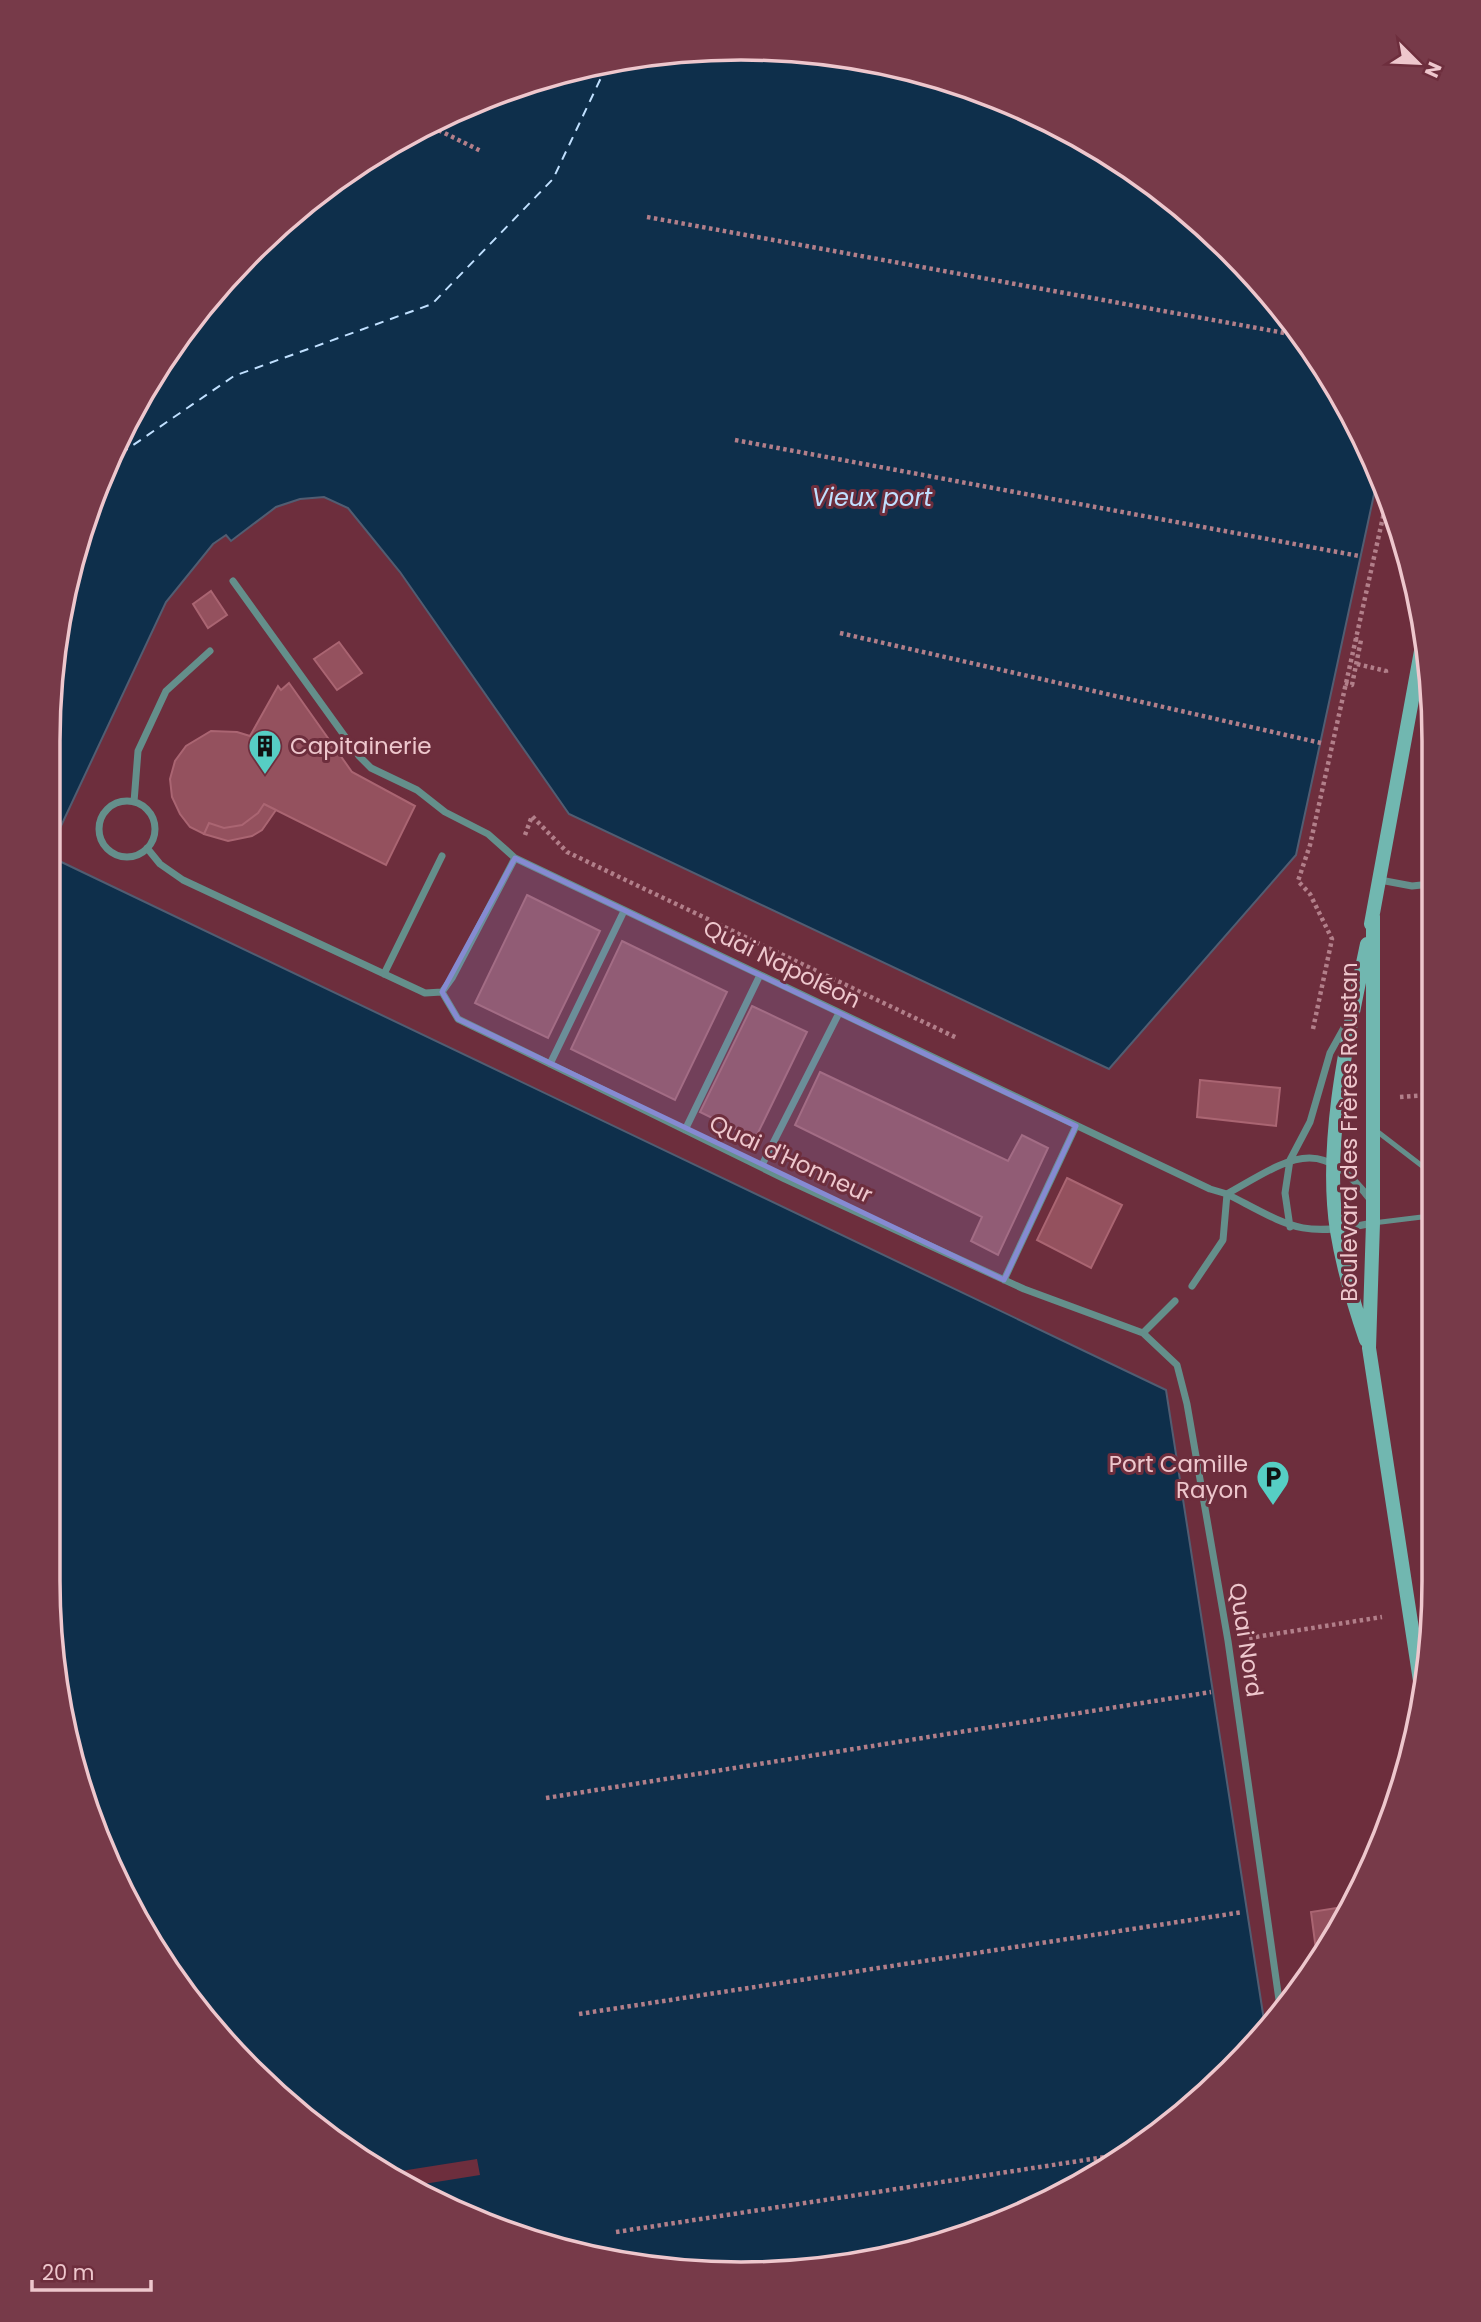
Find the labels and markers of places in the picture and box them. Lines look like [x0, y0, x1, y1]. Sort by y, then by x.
building icon: Capitainerie [246, 727, 284, 776]
place label: Capitainerie [290, 730, 432, 762]
place label: Port Camille Rayon [1109, 1448, 1248, 1506]
parking icon: Port Camille Rayon [1254, 1458, 1292, 1507]

